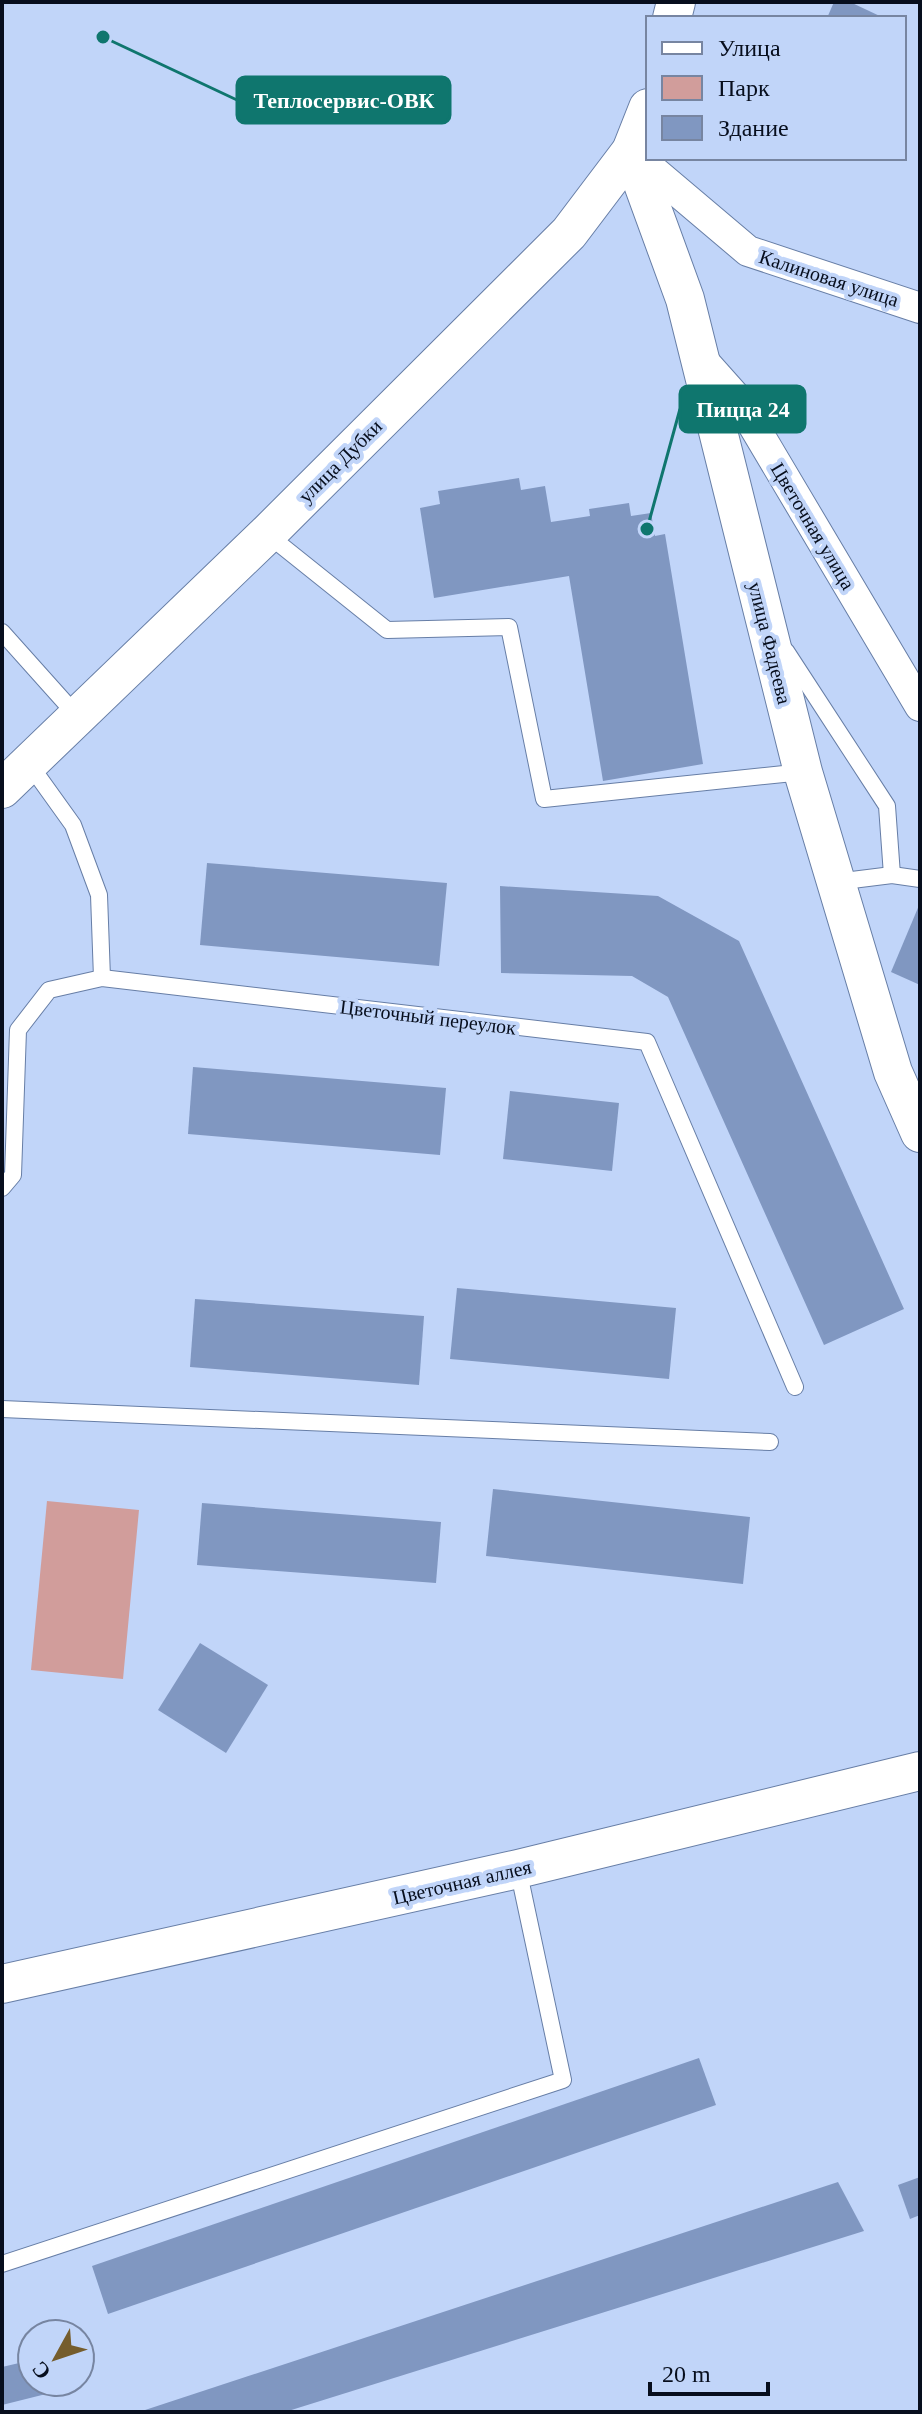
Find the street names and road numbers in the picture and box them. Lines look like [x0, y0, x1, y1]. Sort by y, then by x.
street label: Калиновая улица [756, 245, 902, 312]
street label: улица Дубки [294, 415, 387, 508]
street label: Цветочная улица [766, 459, 860, 594]
street label: улица Фадеева [743, 580, 796, 707]
street label: Цветочный переулок [339, 995, 518, 1040]
street label: Цветочная аллея [391, 1855, 534, 1910]

